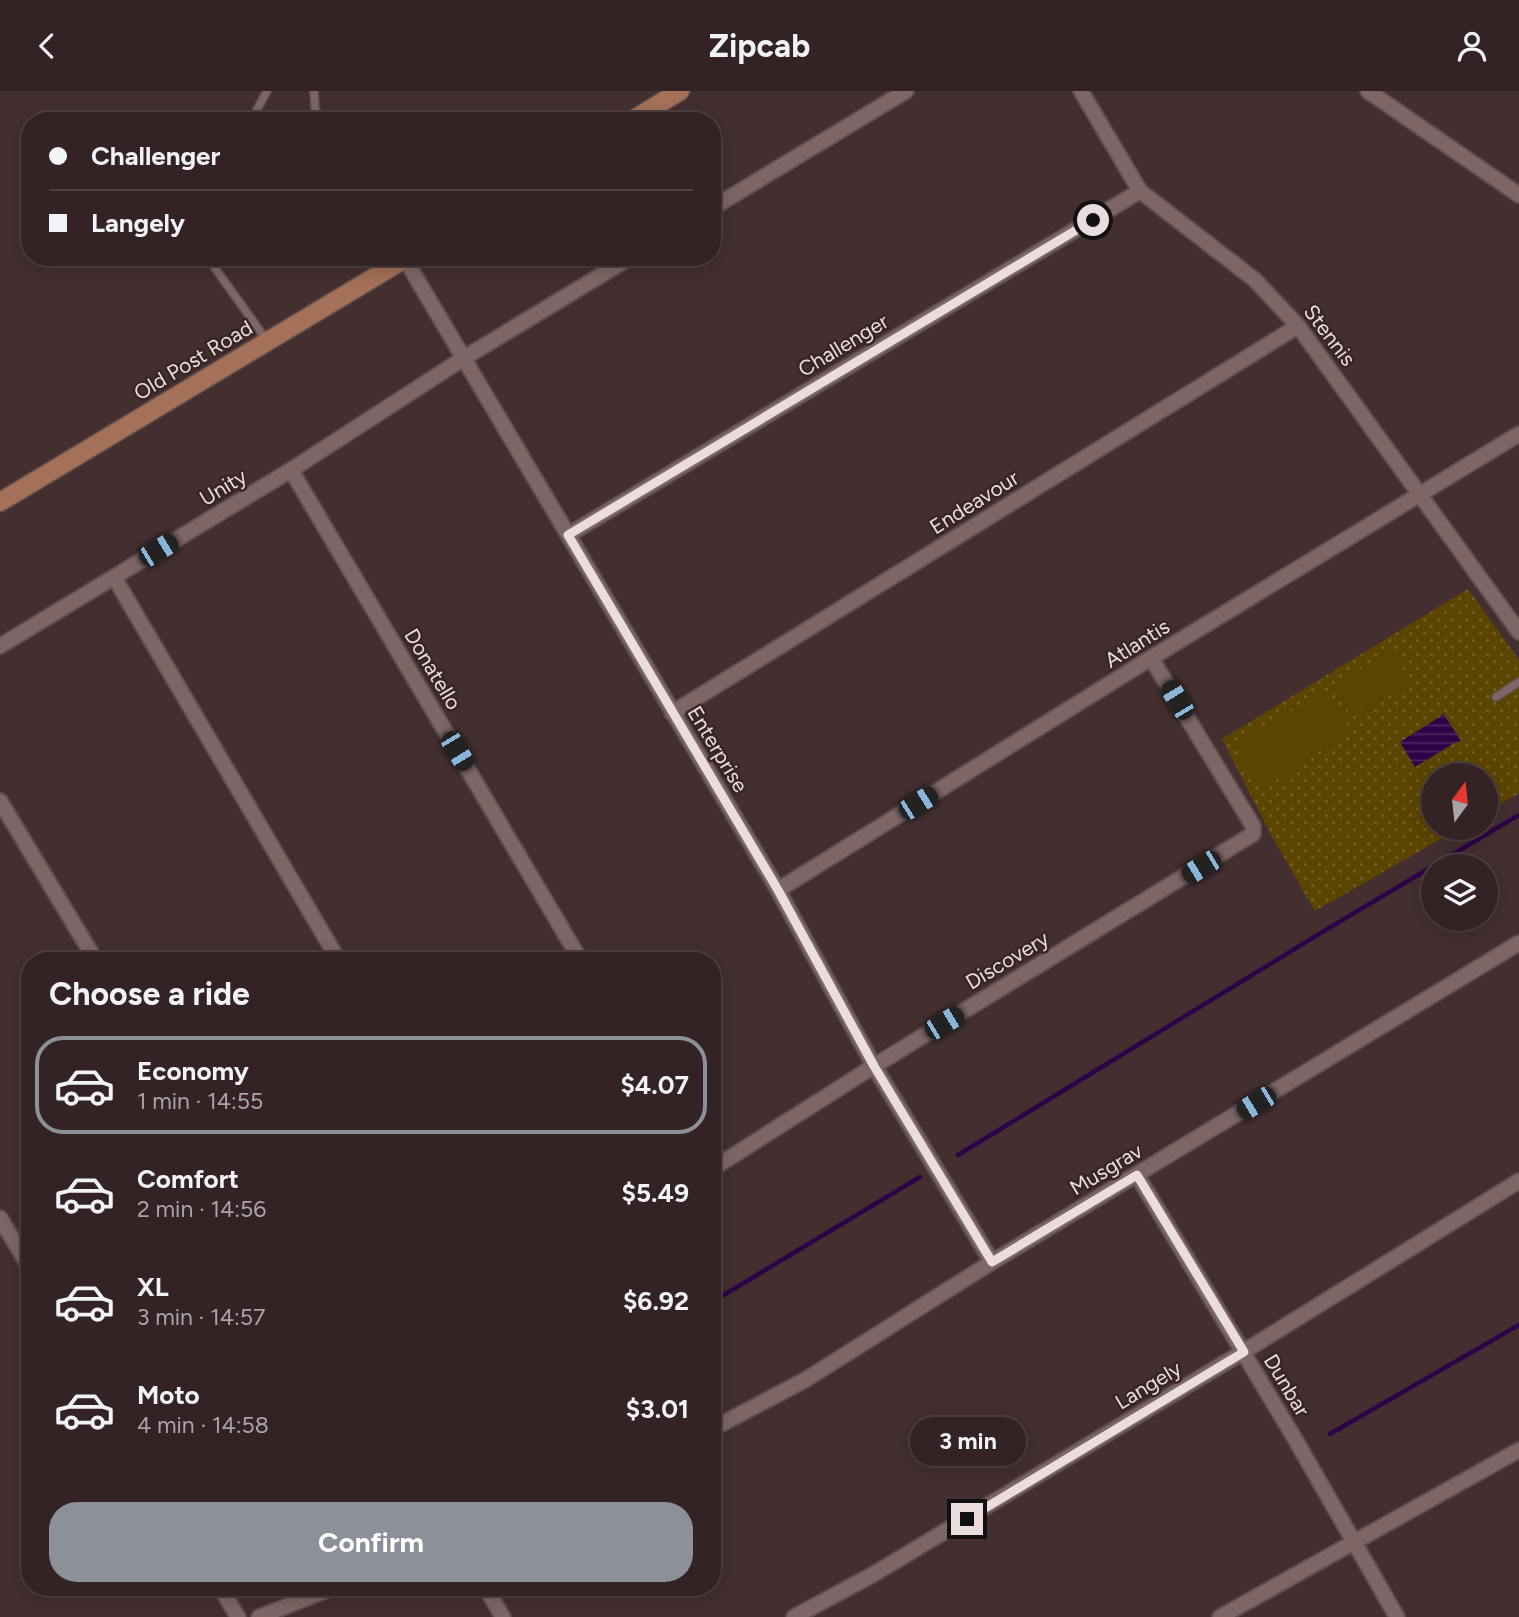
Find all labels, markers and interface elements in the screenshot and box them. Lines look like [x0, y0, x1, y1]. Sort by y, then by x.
icon: back [28, 27, 66, 65]
text: Zipcab [709, 27, 810, 65]
icon: person [1453, 27, 1491, 65]
text: Challenger [91, 140, 220, 172]
route start [1077, 204, 1109, 236]
text: Langely [91, 207, 185, 239]
street label: Stennis [1299, 299, 1361, 371]
street label: Challenger [793, 308, 893, 382]
street label: Old Post Road [129, 315, 257, 405]
street label: Unity [195, 463, 251, 511]
street label: Endeavour [925, 465, 1023, 539]
car [135, 530, 182, 570]
street label: Atlantis [1100, 613, 1174, 673]
street label: Donatello [399, 624, 467, 714]
car [1158, 677, 1197, 723]
street label: Enterprise [683, 701, 753, 797]
car [438, 728, 477, 774]
north arrow [1421, 763, 1498, 840]
map controls [1421, 763, 1498, 931]
car [895, 783, 942, 823]
car [1178, 847, 1225, 887]
button: layers [1421, 854, 1498, 931]
street label: Discovery [961, 925, 1053, 995]
text: Choose a ride [49, 975, 250, 1013]
car [921, 1003, 968, 1043]
icon: car [53, 1054, 116, 1117]
text: Economy [137, 1055, 249, 1087]
text: $4.07 [620, 1069, 689, 1101]
car [1233, 1083, 1280, 1123]
text: 1 min · 14:55 [137, 1087, 263, 1115]
street label: Musgrav [1065, 1138, 1147, 1200]
icon: car [53, 1162, 116, 1225]
text: Comfort [137, 1163, 239, 1195]
text: $5.49 [622, 1177, 689, 1209]
text: 2 min · 14:56 [137, 1195, 266, 1223]
icon: car [53, 1270, 116, 1333]
text: XL [137, 1271, 169, 1303]
text: $6.92 [623, 1285, 689, 1317]
text: 3 min · 14:57 [137, 1303, 265, 1331]
street label: Dunbar [1259, 1349, 1315, 1421]
street label: Langely [1110, 1356, 1186, 1414]
icon: car [53, 1378, 116, 1441]
text: Moto [137, 1379, 200, 1411]
text: $3.01 [626, 1393, 689, 1425]
text: 4 min · 14:58 [137, 1411, 269, 1439]
callout: 3 min [909, 1417, 1025, 1467]
text: 3 min [939, 1427, 997, 1455]
button: Confirm [49, 1502, 693, 1582]
route end [951, 1503, 983, 1535]

